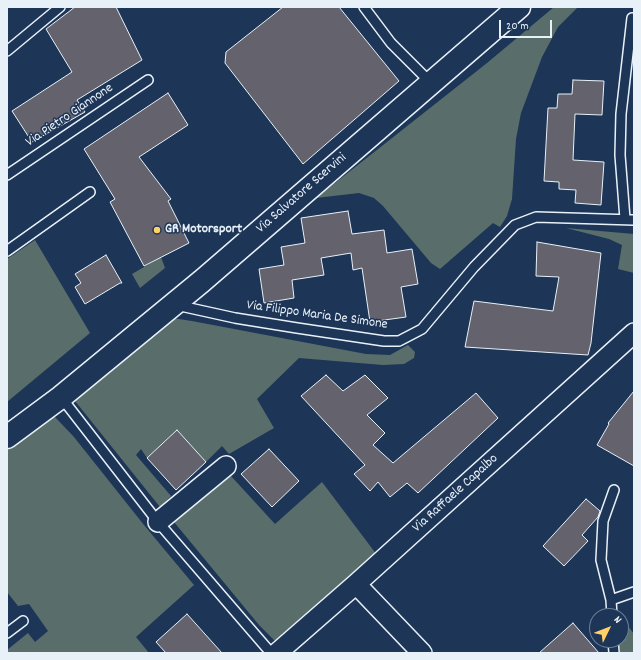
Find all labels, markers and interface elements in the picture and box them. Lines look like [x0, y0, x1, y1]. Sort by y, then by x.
scale bar [501, 12, 554, 38]
text: 20 m [506, 18, 529, 35]
street label: Via Pietro Giannone [23, 81, 117, 151]
street label: Via Salvatore Scervini [253, 150, 351, 238]
place label: GR Motorsport [165, 222, 242, 238]
marker: GR Motorsport [152, 225, 162, 235]
street label: Via Filippo Maria De Simone [245, 298, 389, 334]
street label: Via Raffaele Capalbo [410, 451, 502, 537]
north arrow [589, 608, 629, 648]
text: N [609, 613, 625, 628]

